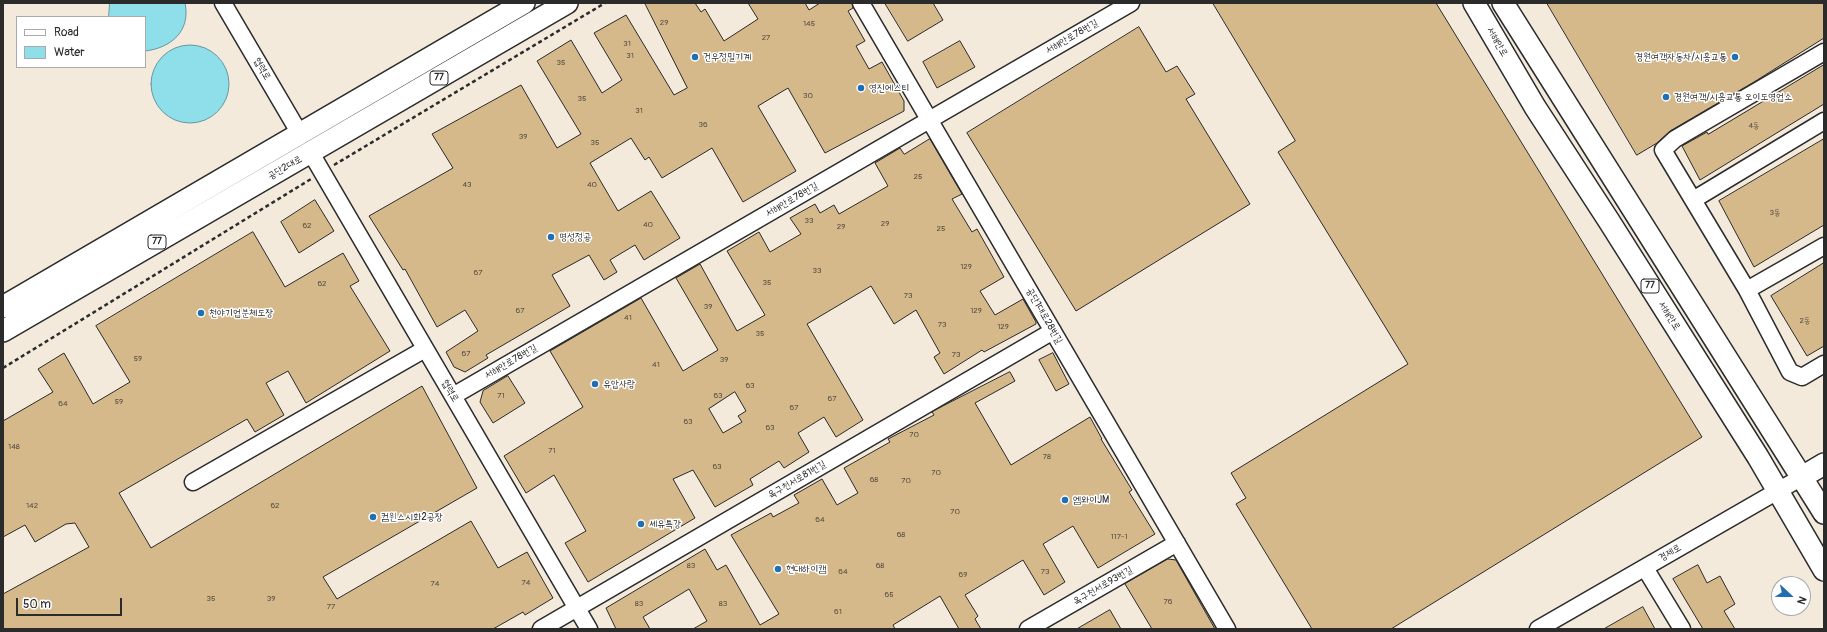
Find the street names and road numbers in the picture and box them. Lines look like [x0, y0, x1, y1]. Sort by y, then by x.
street label: 서해안로78번길 [1044, 17, 1100, 57]
street label: 서해안로 [1484, 25, 1510, 59]
street label: 협력로 [251, 56, 273, 82]
road number: 77 [430, 71, 448, 85]
street label: 공단2대로 [266, 153, 304, 183]
street label: 서해안로78번길 [764, 180, 820, 220]
road number: 77 [148, 235, 166, 249]
road number: 77 [1641, 279, 1659, 293]
street label: 공단1대로28번길 [1023, 286, 1065, 346]
street label: 서해안로 [1655, 299, 1683, 333]
street label: 서해안로78번길 [483, 342, 539, 382]
street label: 협력로 [439, 378, 461, 404]
street label: 옥구천서로81번길 [766, 458, 828, 502]
street label: 경제로 [1657, 542, 1683, 564]
street label: 옥구천서로93번길 [1071, 564, 1135, 608]

